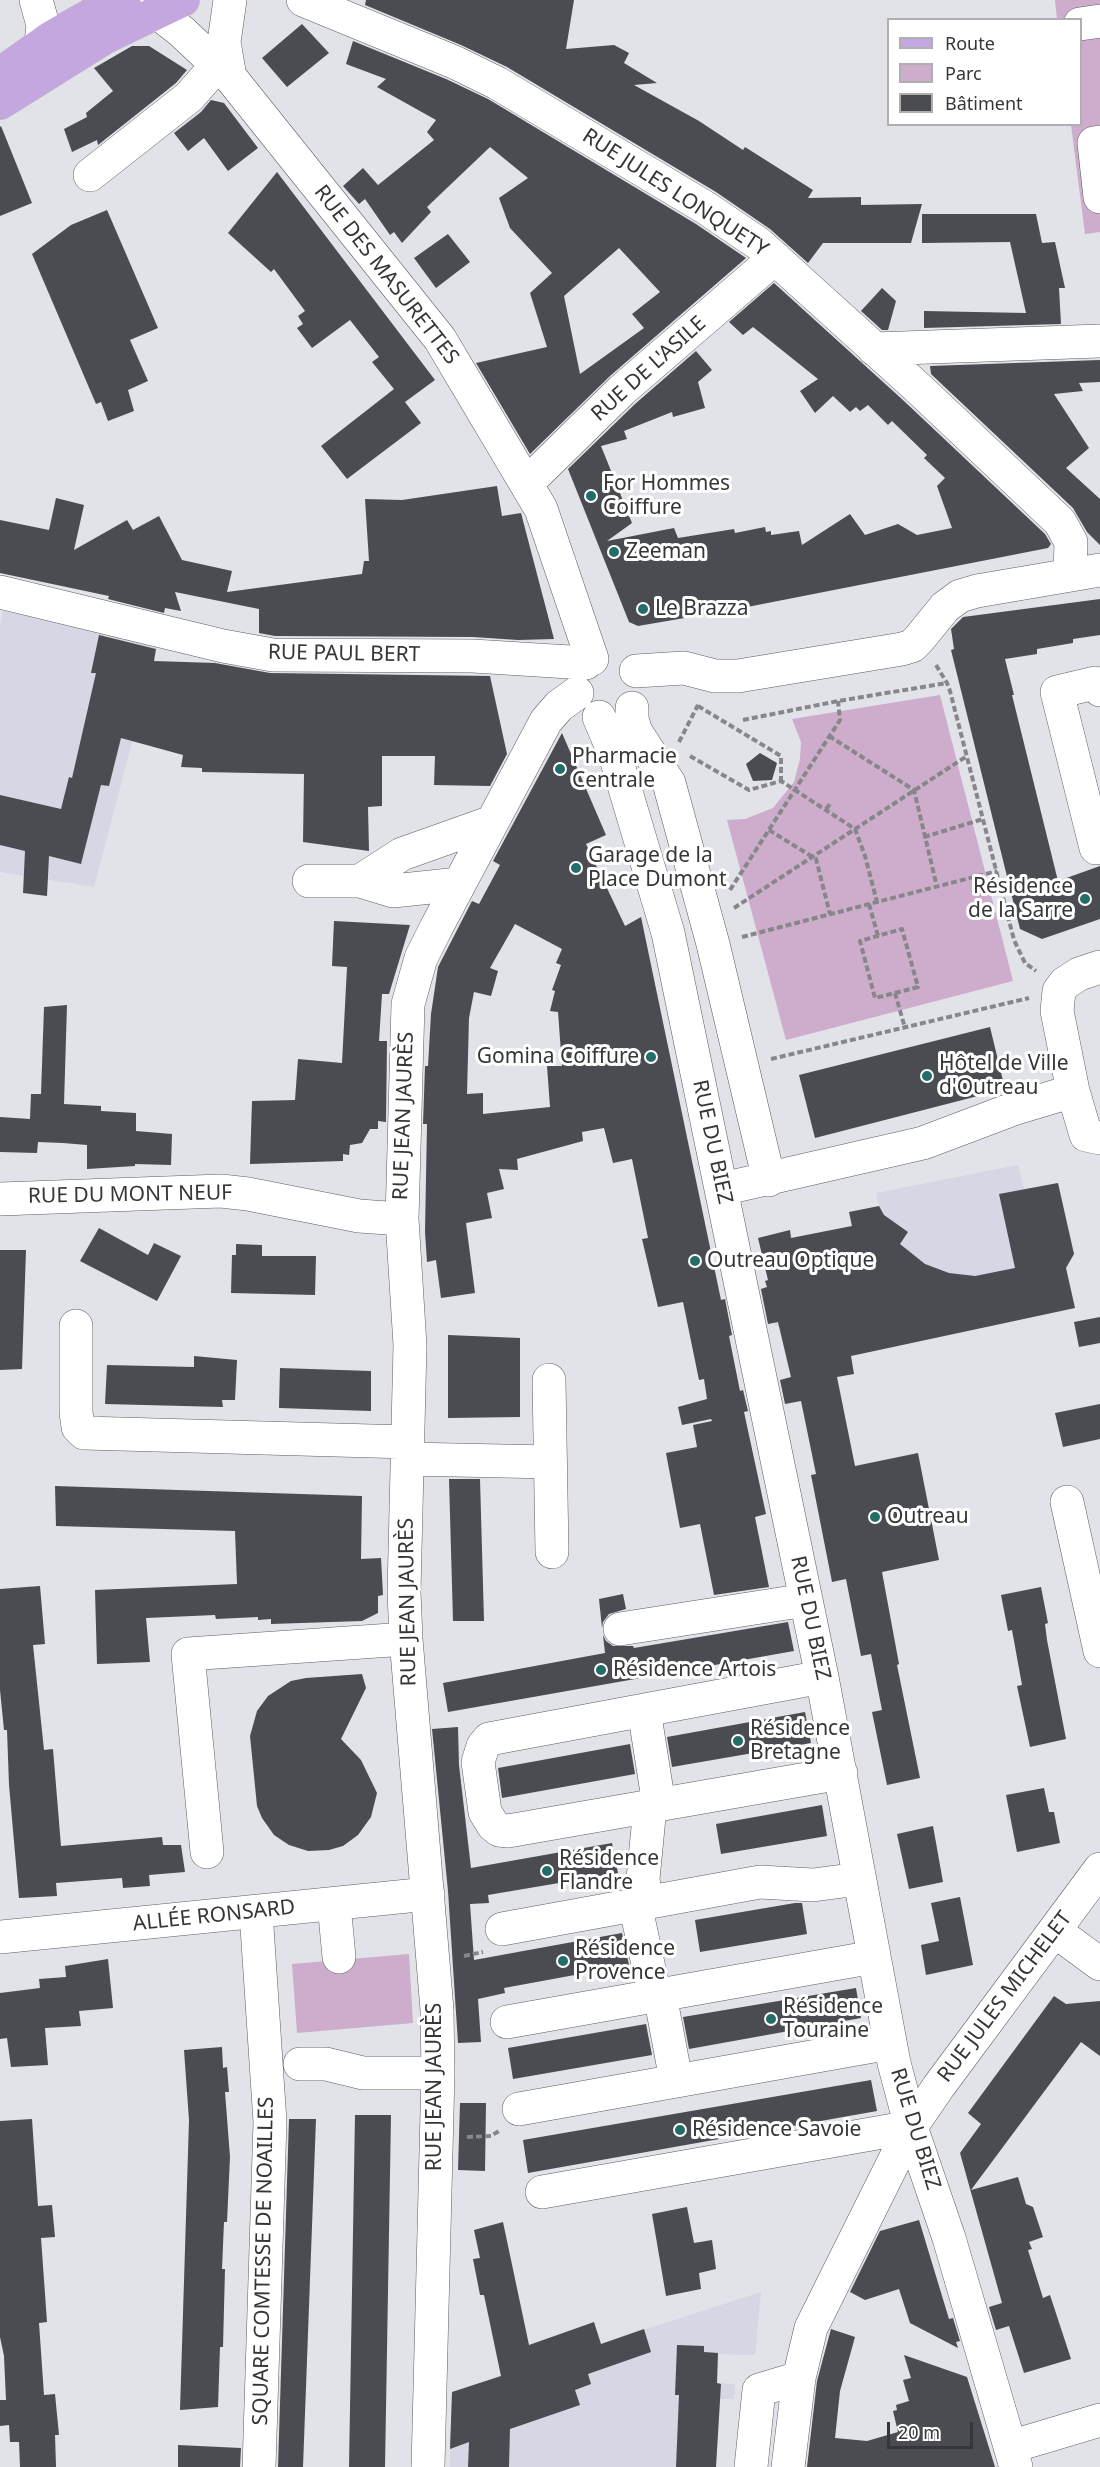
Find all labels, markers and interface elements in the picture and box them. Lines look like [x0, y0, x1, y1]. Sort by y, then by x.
legend [887, 18, 1082, 126]
text: Route [945, 31, 995, 55]
text: Parc [945, 61, 982, 85]
text: Bâtiment [945, 91, 1023, 115]
street label: RUE JULES LONQUETY [577, 124, 773, 262]
street label: RUE DES MASURETTES [308, 180, 464, 370]
street label: RUE DE L'ASILE [587, 311, 711, 427]
place label: For Hommes Coiffure [603, 471, 730, 521]
marker: For Hommes Coiffure [584, 489, 598, 503]
place label: Zeeman [626, 539, 706, 565]
marker: Zeeman [607, 545, 621, 559]
place label: Le Brazza [655, 596, 749, 622]
marker: Le Brazza [636, 602, 650, 616]
street label: RUE PAUL BERT [268, 640, 420, 668]
place label: Pharmacie Centrale [572, 744, 677, 794]
marker: Pharmacie Centrale [553, 762, 567, 776]
place label: Garage de la Place Dumont [588, 843, 726, 893]
marker: Garage de la Place Dumont [569, 861, 583, 875]
place label: Résidence de la Sarre [968, 874, 1073, 924]
marker: Résidence de la Sarre [1078, 892, 1092, 906]
street label: RUE JEAN JAURÈS [388, 1031, 420, 1201]
place label: Gomina Coiffure [477, 1044, 639, 1070]
marker: Gomina Coiffure [644, 1050, 658, 1064]
place label: Hôtel de Ville d'Outreau [939, 1051, 1068, 1101]
marker: Hôtel de Ville d'Outreau [920, 1069, 934, 1083]
street label: RUE DU BIEZ [687, 1078, 737, 1206]
street label: RUE DU MONT NEUF [28, 1181, 232, 1209]
place label: Outreau Optique [707, 1248, 874, 1274]
marker: Outreau Optique [688, 1254, 702, 1268]
place label: Outreau [887, 1504, 969, 1530]
marker: Outreau [868, 1510, 882, 1524]
street label: RUE JEAN JAURÈS [394, 1518, 422, 1686]
street label: RUE DU BIEZ [785, 1554, 835, 1682]
place label: Résidence Artois [613, 1657, 776, 1683]
marker: Résidence Artois [594, 1663, 608, 1677]
place label: Résidence Bretagne [750, 1716, 850, 1766]
marker: Résidence Bretagne [731, 1734, 745, 1748]
place label: Résidence Flandre [559, 1846, 659, 1896]
marker: Résidence Flandre [540, 1864, 554, 1878]
street label: ALLÉE RONSARD [132, 1895, 296, 1937]
street label: RUE JULES MICHELET [933, 1907, 1077, 2087]
place label: Résidence Provence [575, 1936, 675, 1986]
marker: Résidence Provence [556, 1954, 570, 1968]
place label: Résidence Touraine [783, 1994, 883, 2044]
street label: RUE JEAN JAURÈS [422, 2003, 448, 2171]
marker: Résidence Touraine [764, 2012, 778, 2026]
street label: RUE DU BIEZ [885, 2065, 945, 2193]
street label: SQUARE COMTESSE DE NOAILLES [249, 2096, 279, 2426]
place label: Résidence Savoie [692, 2117, 861, 2143]
marker: Résidence Savoie [673, 2123, 687, 2137]
scale bar [890, 2410, 976, 2448]
text: 20 m [898, 2420, 940, 2444]

